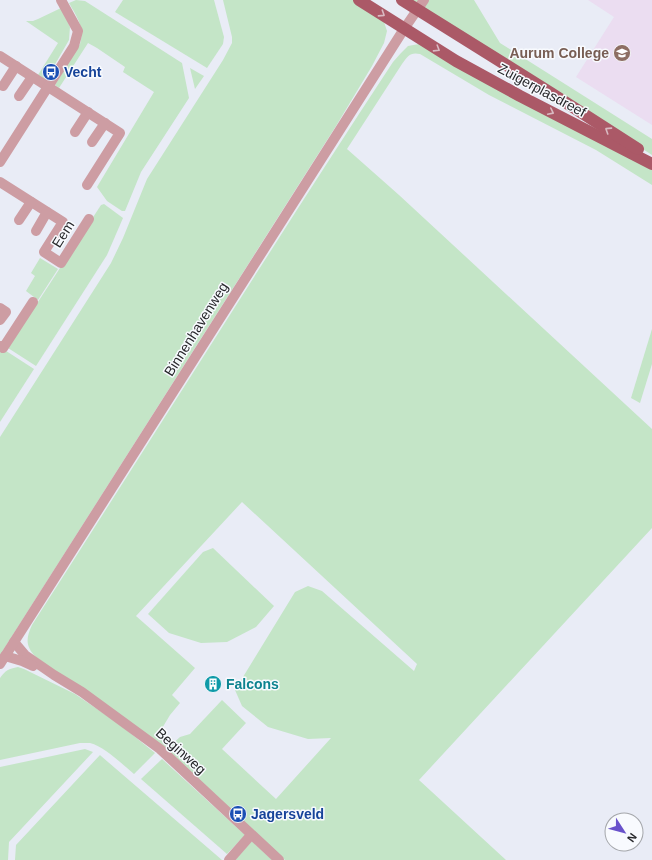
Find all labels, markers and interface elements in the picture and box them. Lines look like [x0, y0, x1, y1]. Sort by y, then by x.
one-way arrow [378, 10, 385, 17]
school or university icon: Aurum College [612, 43, 632, 63]
one-way arrow [433, 44, 440, 52]
place label: Aurum College [509, 45, 609, 61]
street label: Zuigerplasdreef [495, 60, 589, 120]
bus stop icon: Vecht [41, 62, 61, 82]
place label: Vecht [64, 64, 102, 80]
one-way arrow [547, 107, 554, 115]
one-way arrow [605, 127, 612, 135]
street label: Eem [49, 218, 77, 250]
street label: Binnenhavenweg [161, 279, 231, 379]
building icon: Falcons [203, 674, 223, 694]
place label: Falcons [226, 676, 279, 692]
street label: Beginweg [153, 724, 209, 778]
bus stop icon: Jagersveld [228, 804, 248, 824]
place label: Jagersveld [251, 806, 324, 822]
north arrow [604, 812, 644, 852]
text: N [625, 831, 639, 845]

